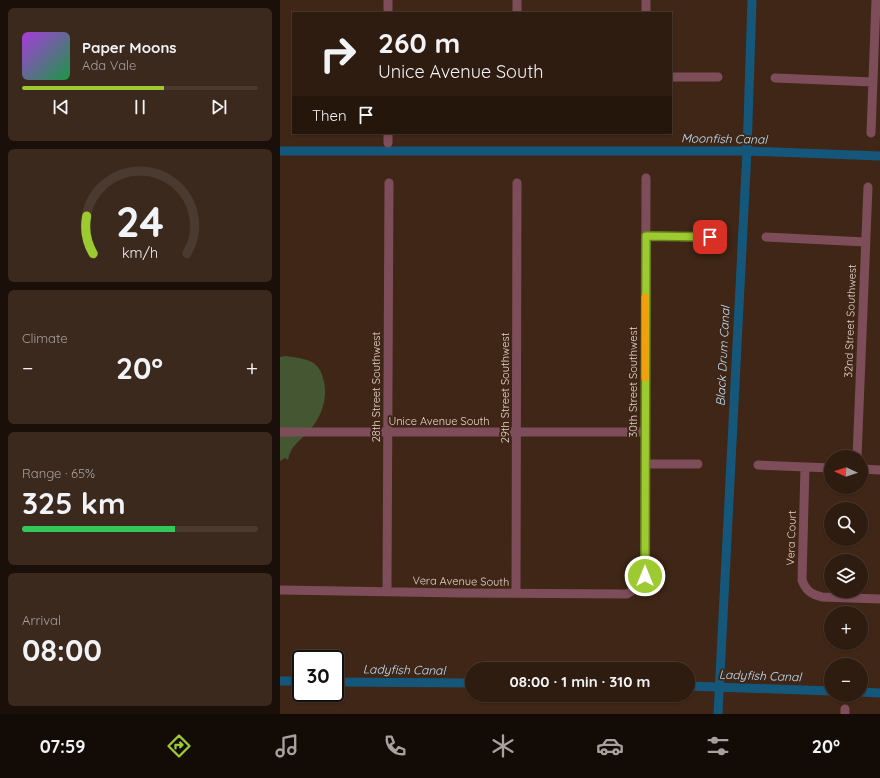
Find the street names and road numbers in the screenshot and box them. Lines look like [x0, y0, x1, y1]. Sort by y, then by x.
street label: 32nd Street Southwest [841, 264, 859, 378]
street label: 30th Street Southwest [626, 326, 640, 437]
street label: 28th Street Southwest [369, 331, 383, 442]
street label: 29th Street Southwest [498, 332, 512, 443]
street label: Unice Avenue South [388, 414, 490, 428]
street label: Vera Court [783, 510, 799, 566]
street label: Vera Avenue South [413, 573, 509, 589]

